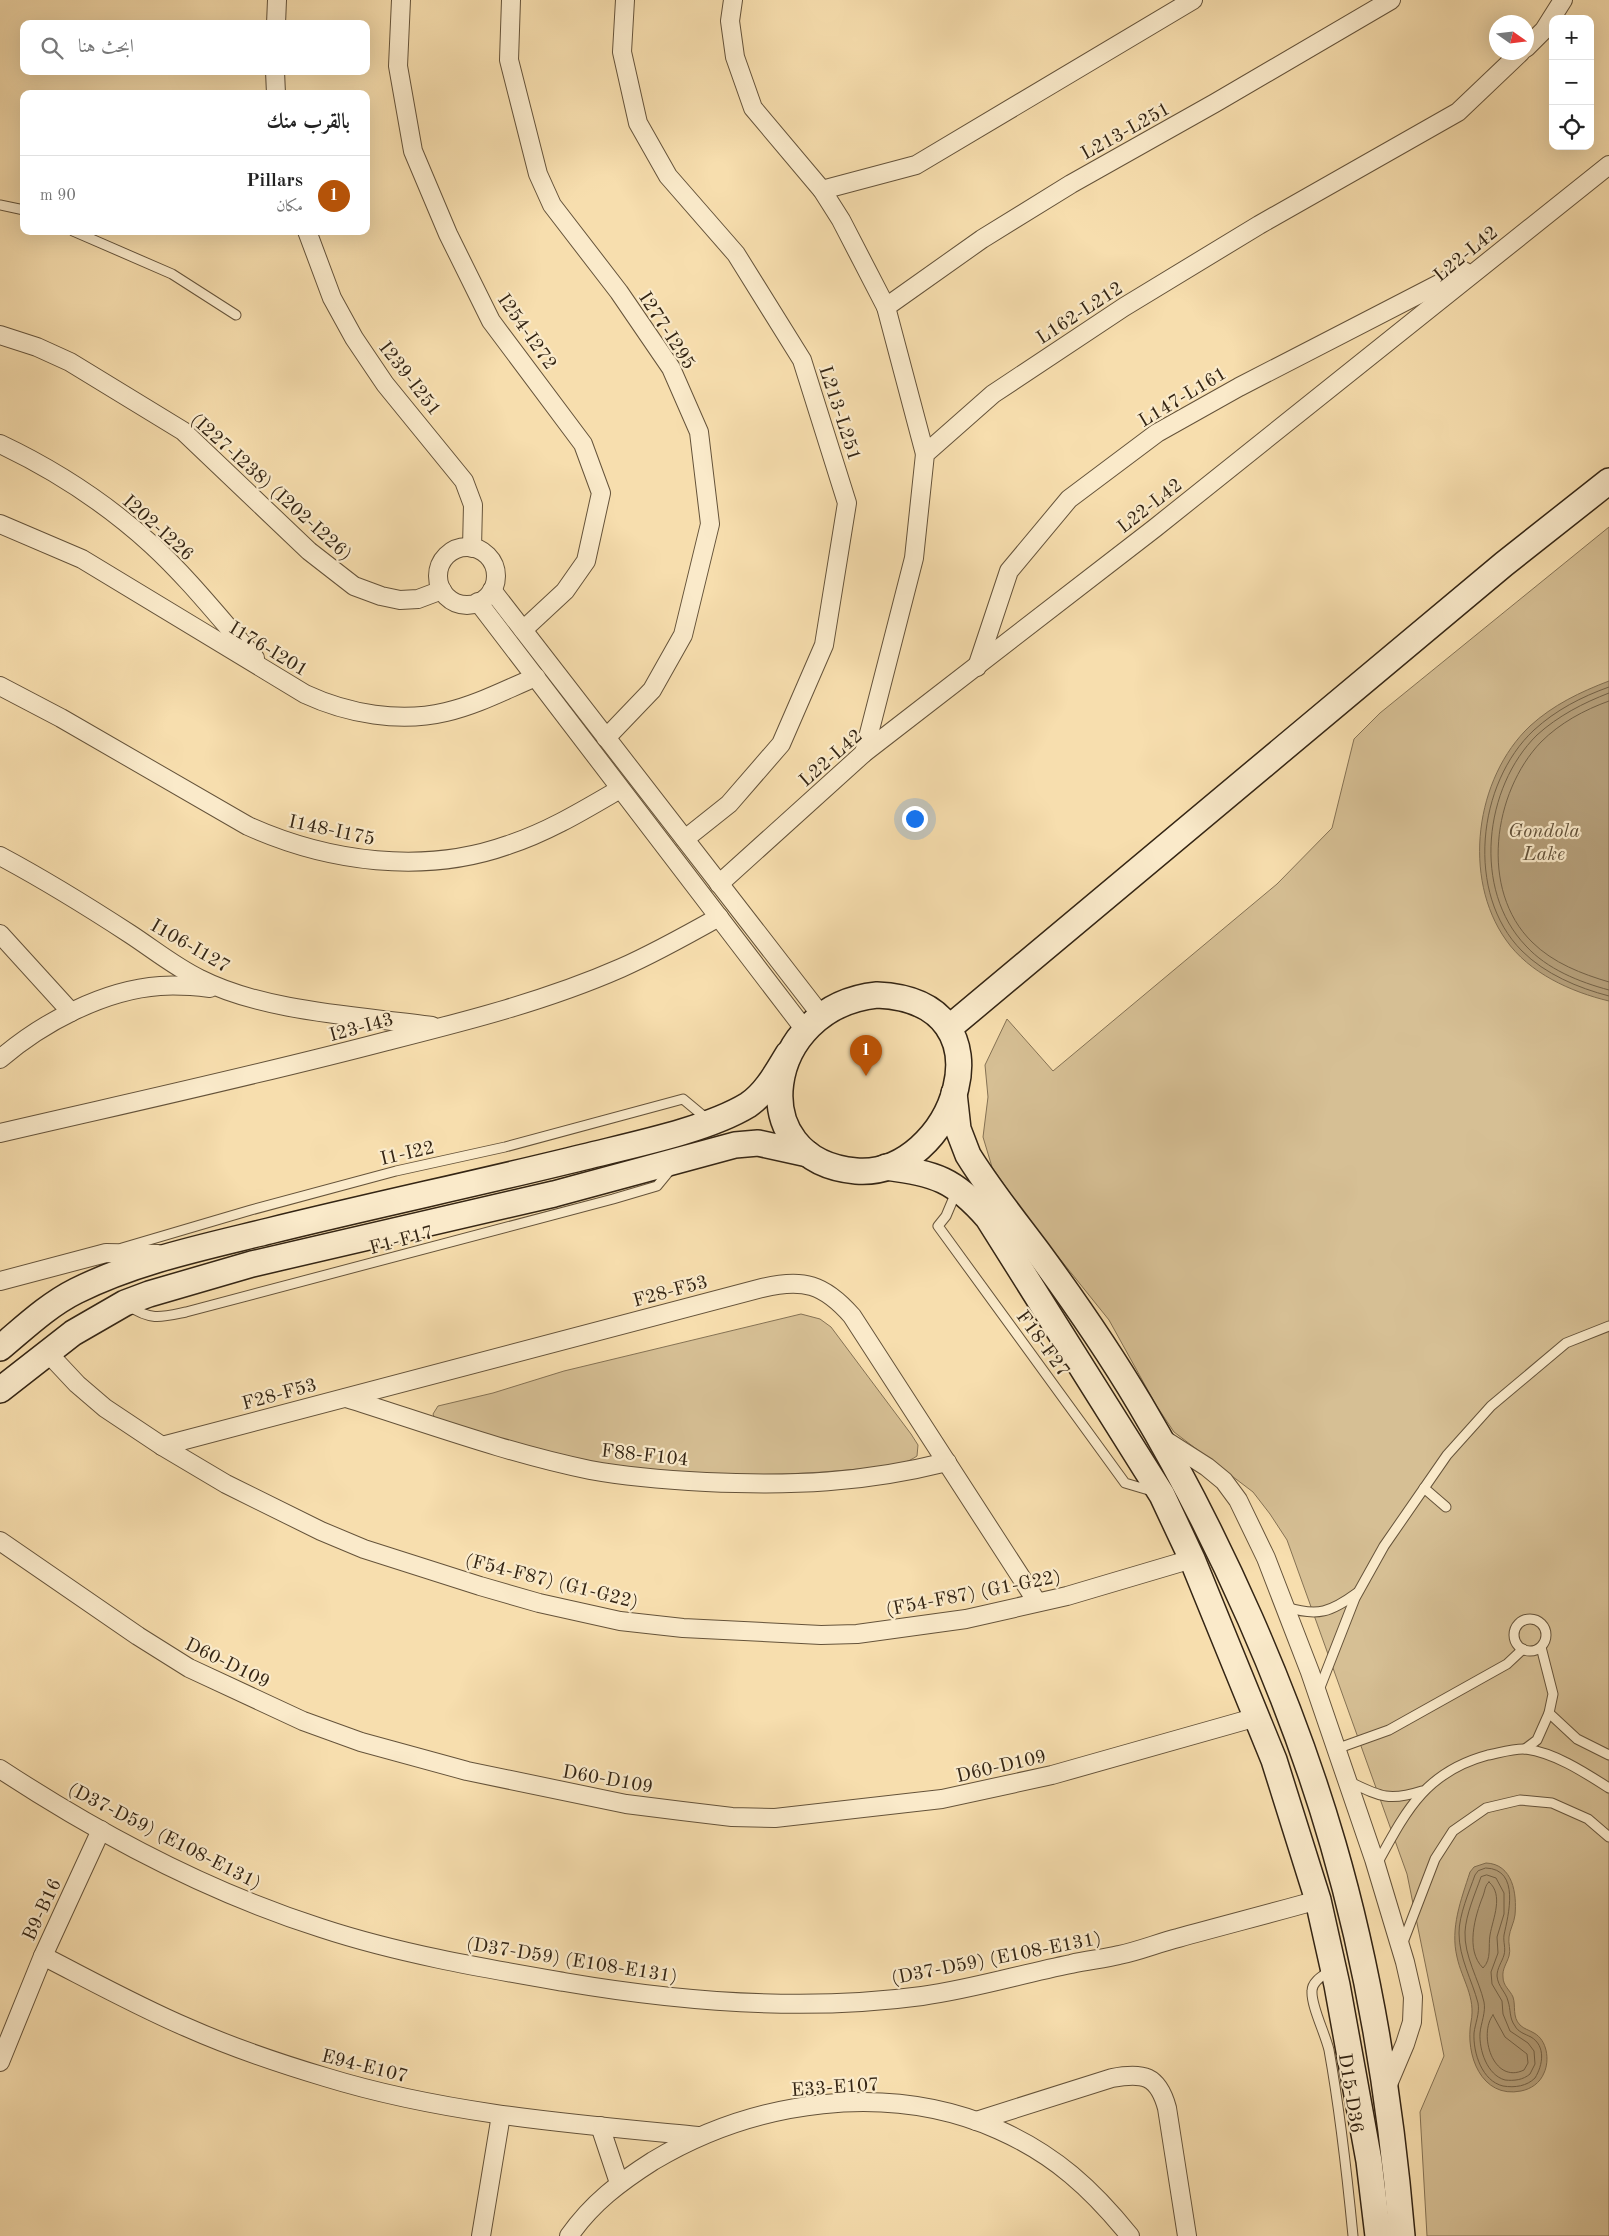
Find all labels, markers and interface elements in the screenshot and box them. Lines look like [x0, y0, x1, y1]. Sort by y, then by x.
north arrow [1489, 15, 1534, 60]
map controls [1549, 15, 1594, 150]
button: + [1549, 15, 1594, 60]
search box [20, 20, 370, 75]
icon: search [38, 34, 66, 62]
text: ابحث هنا [78, 38, 134, 57]
button: − [1549, 60, 1594, 105]
street label: L213-L251 [1078, 100, 1174, 164]
button: locate [1549, 105, 1594, 150]
text: بالقرب منك [267, 112, 350, 133]
text: Pillars [246, 172, 303, 191]
text: 90 m [40, 188, 76, 204]
text: 1 [329, 188, 339, 204]
text: مكان [276, 199, 303, 215]
street label: L22-L42 [1431, 223, 1502, 286]
street label: L162-L212 [1034, 279, 1127, 349]
street label: I277-I295 [634, 289, 698, 373]
street label: I254-I272 [493, 291, 559, 374]
street label: I239-I251 [374, 339, 444, 420]
street label: L213-L251 [814, 364, 863, 464]
street label: L147-L161 [1136, 365, 1230, 432]
street label: (I227-I238) (I202-I226) [186, 410, 355, 565]
street label: L22-L42 [1115, 476, 1187, 538]
street label: I202-I226 [118, 492, 196, 565]
street label: I176-I201 [225, 619, 310, 681]
street label: L22-L42 [797, 727, 867, 791]
your location [902, 806, 928, 832]
street label: I148-I175 [286, 813, 377, 850]
water label: Gondola Lake [1508, 822, 1580, 865]
street label: I106-I127 [147, 917, 233, 977]
street label: I23-I43 [327, 1011, 396, 1046]
pin: 1 [850, 1035, 882, 1076]
street label: I1-I22 [379, 1139, 437, 1170]
street label: F1-F17 [367, 1224, 436, 1259]
street label: F28-F53 [631, 1273, 710, 1312]
street label: F18-F27 [1012, 1308, 1072, 1381]
street label: F28-F53 [240, 1376, 319, 1415]
street label: F88-F104 [600, 1442, 689, 1471]
street label: (F54-F87) (G1-G22) [463, 1551, 640, 1613]
street label: (F54-F87) (G1-G22) [884, 1567, 1063, 1621]
street label: D60-D109 [181, 1636, 272, 1693]
street label: D60-D109 [955, 1748, 1048, 1787]
street label: D60-D109 [561, 1763, 654, 1798]
street label: (D37-D59) (E108-E131) [64, 1779, 264, 1894]
street label: B9-B16 [21, 1876, 66, 1944]
street label: (D37-D59) (E108-E131) [890, 1929, 1103, 1989]
street label: (D37-D59) (E108-E131) [465, 1934, 679, 1988]
street label: E94-E107 [319, 2048, 410, 2087]
street label: D15-D36 [1334, 2052, 1365, 2135]
street label: E33-E107 [790, 2076, 880, 2101]

